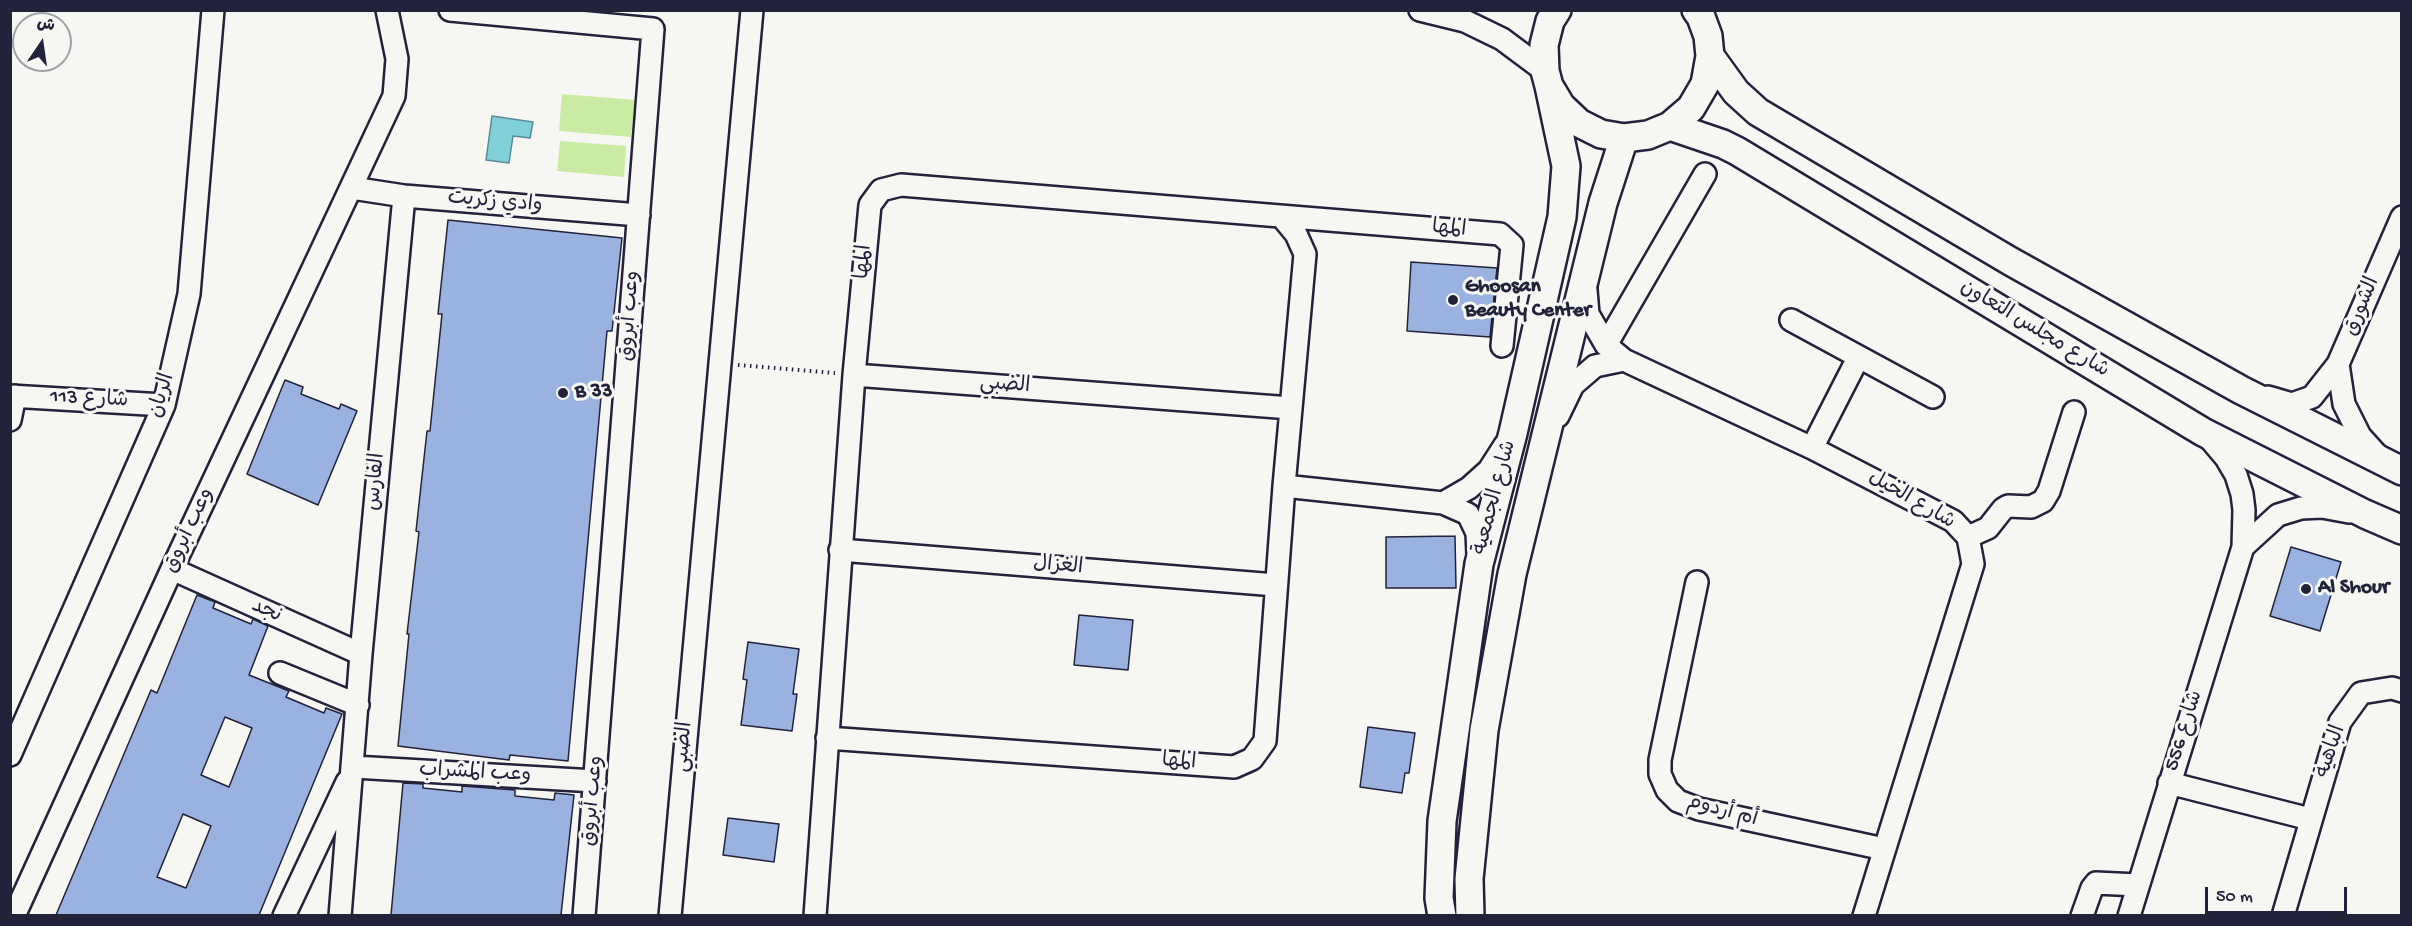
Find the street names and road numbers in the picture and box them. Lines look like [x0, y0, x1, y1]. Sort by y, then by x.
street label: وادي زكريت [447, 186, 543, 220]
street label: المها [1431, 216, 1467, 244]
street label: المها [851, 244, 879, 280]
street label: وعب أبروق [615, 270, 647, 362]
street label: الشورق [2339, 274, 2387, 340]
street label: شارع مجلس التعاون [1955, 276, 2113, 384]
street label: الريان [144, 371, 182, 421]
street label: الضبي [979, 372, 1031, 400]
street label: شارع 113 [49, 385, 129, 415]
street label: شارع الجمعية [1469, 438, 1523, 558]
street label: الفارس [362, 452, 392, 512]
street label: شارع الخيل [1863, 466, 1959, 536]
street label: وعب أبروق [159, 485, 221, 577]
street label: الغزال [1032, 552, 1084, 582]
street label: نجد [247, 594, 285, 630]
street label: شارع 556 [2160, 688, 2210, 774]
street label: الضبي [670, 721, 700, 773]
street label: الباهية [2311, 722, 2353, 782]
street label: المها [1161, 749, 1197, 777]
street label: وعب أبروق [577, 755, 611, 847]
street label: وعب المشراب [418, 758, 532, 790]
street label: أم أردوم [1684, 790, 1760, 834]

